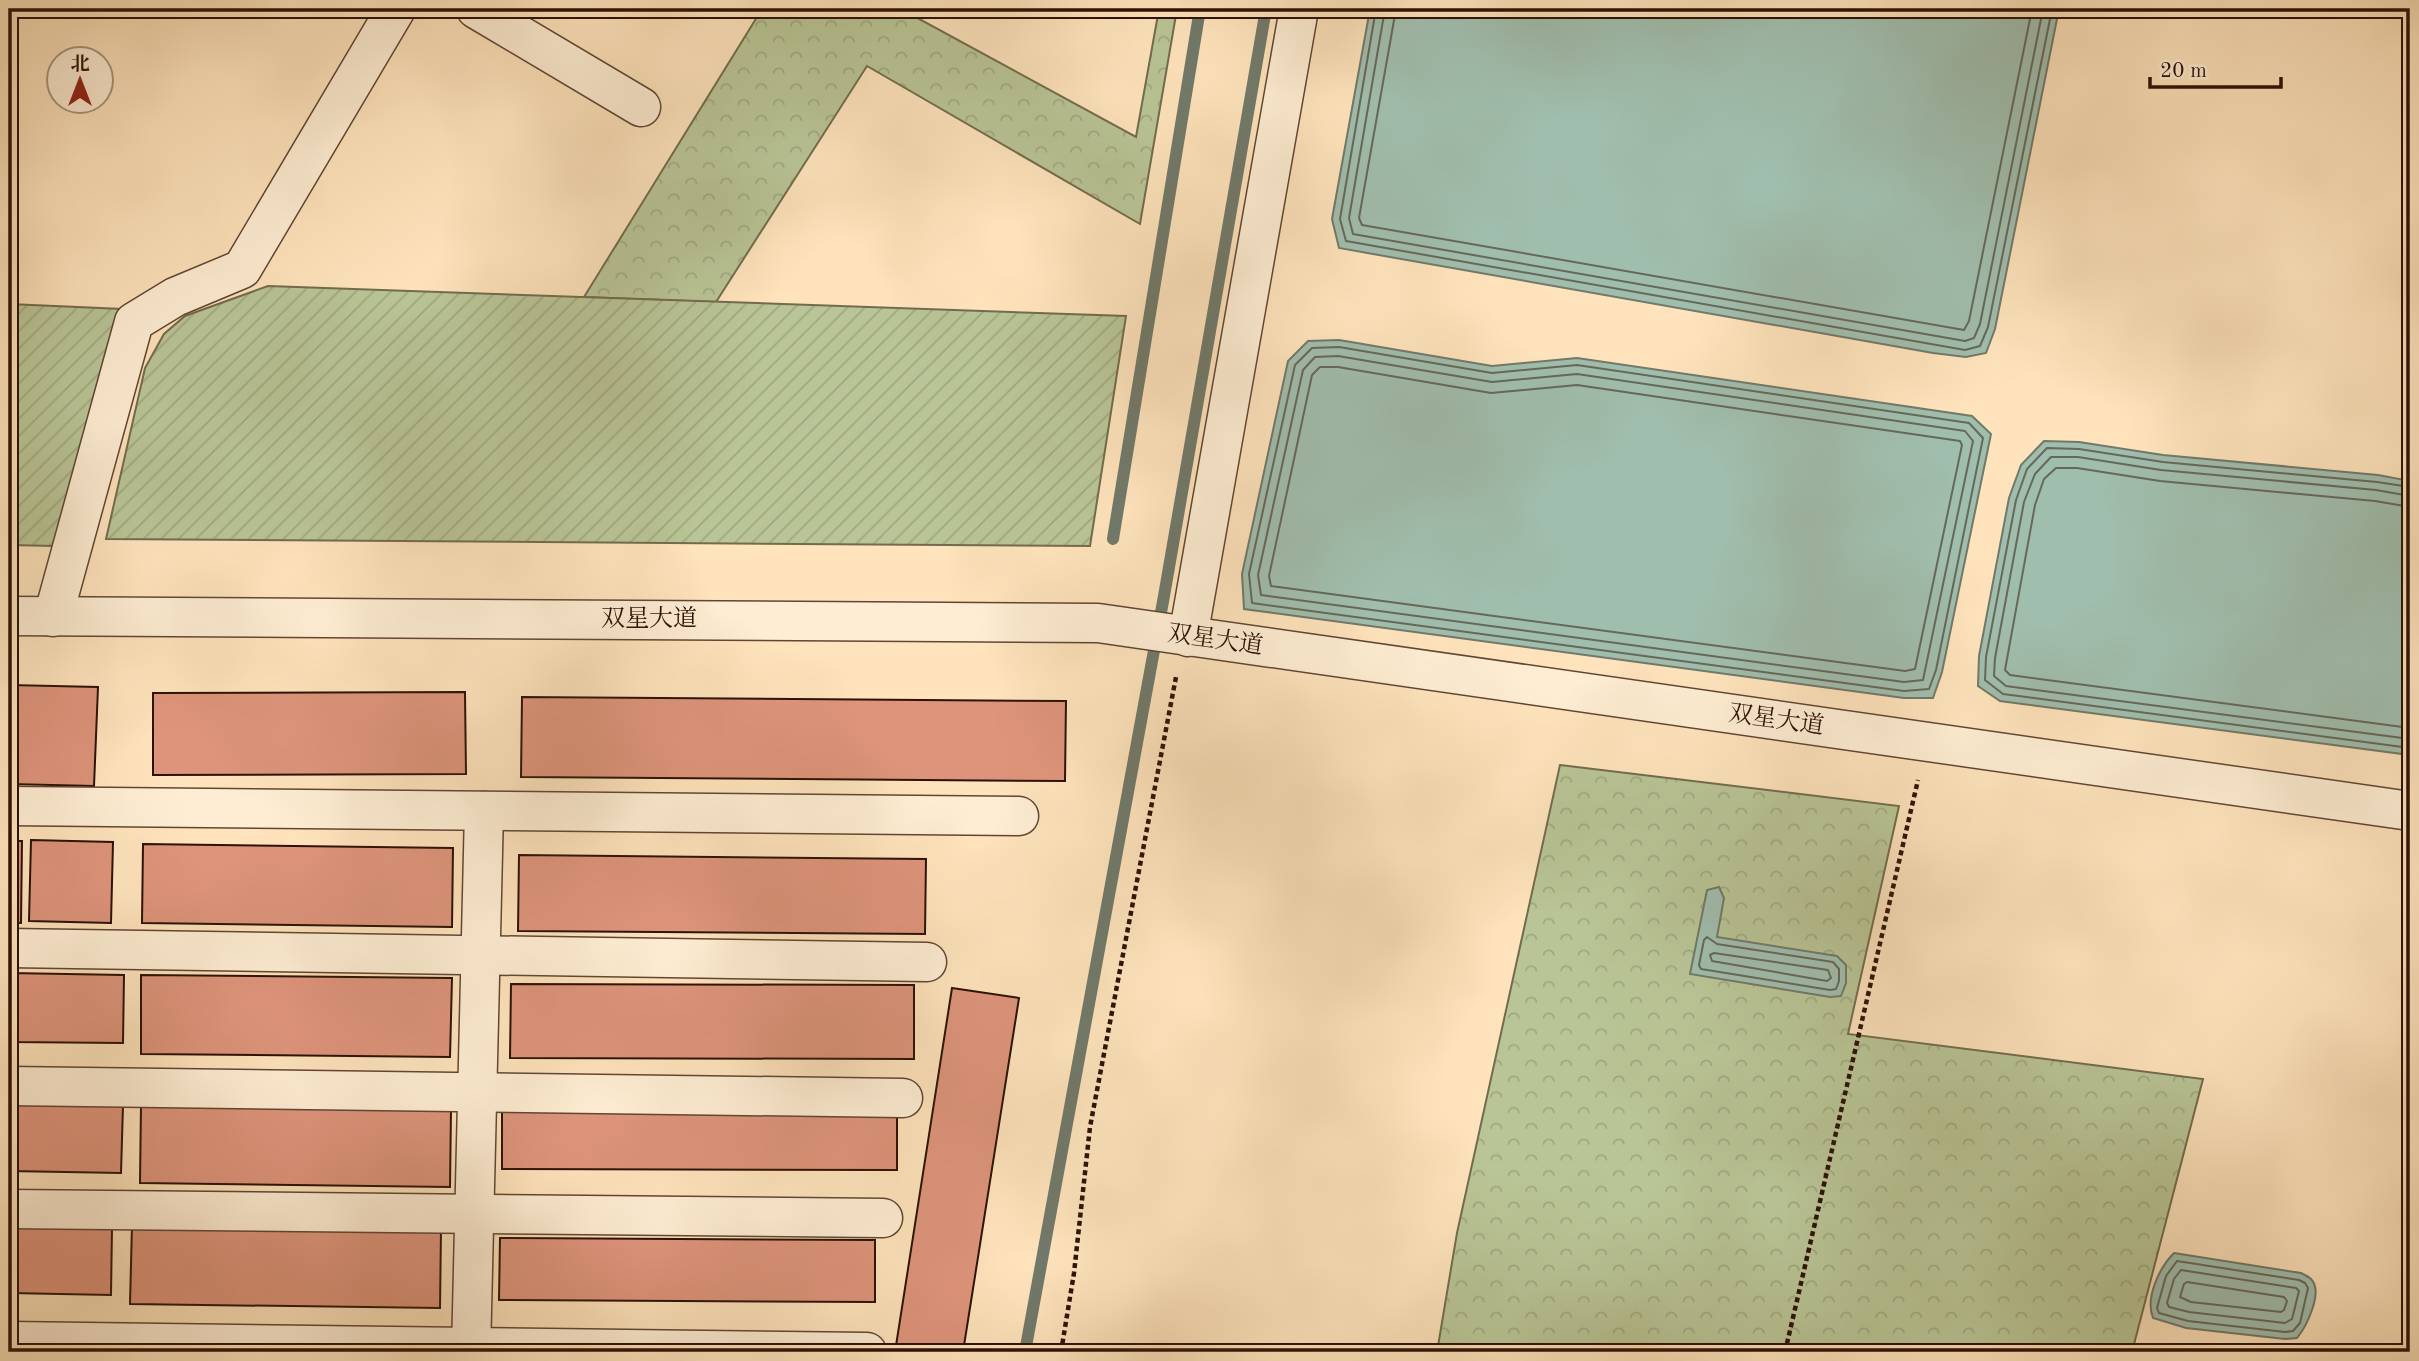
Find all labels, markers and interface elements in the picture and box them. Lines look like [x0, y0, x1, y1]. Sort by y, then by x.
north arrow [46, 46, 116, 116]
scale bar [2150, 46, 2281, 90]
text: 北 [70, 54, 90, 75]
text: 20 m [2160, 61, 2207, 82]
street label: 双星大道 [601, 605, 697, 632]
street label: 双星大道 [1166, 619, 1265, 660]
street label: 双星大道 [1727, 699, 1826, 740]

